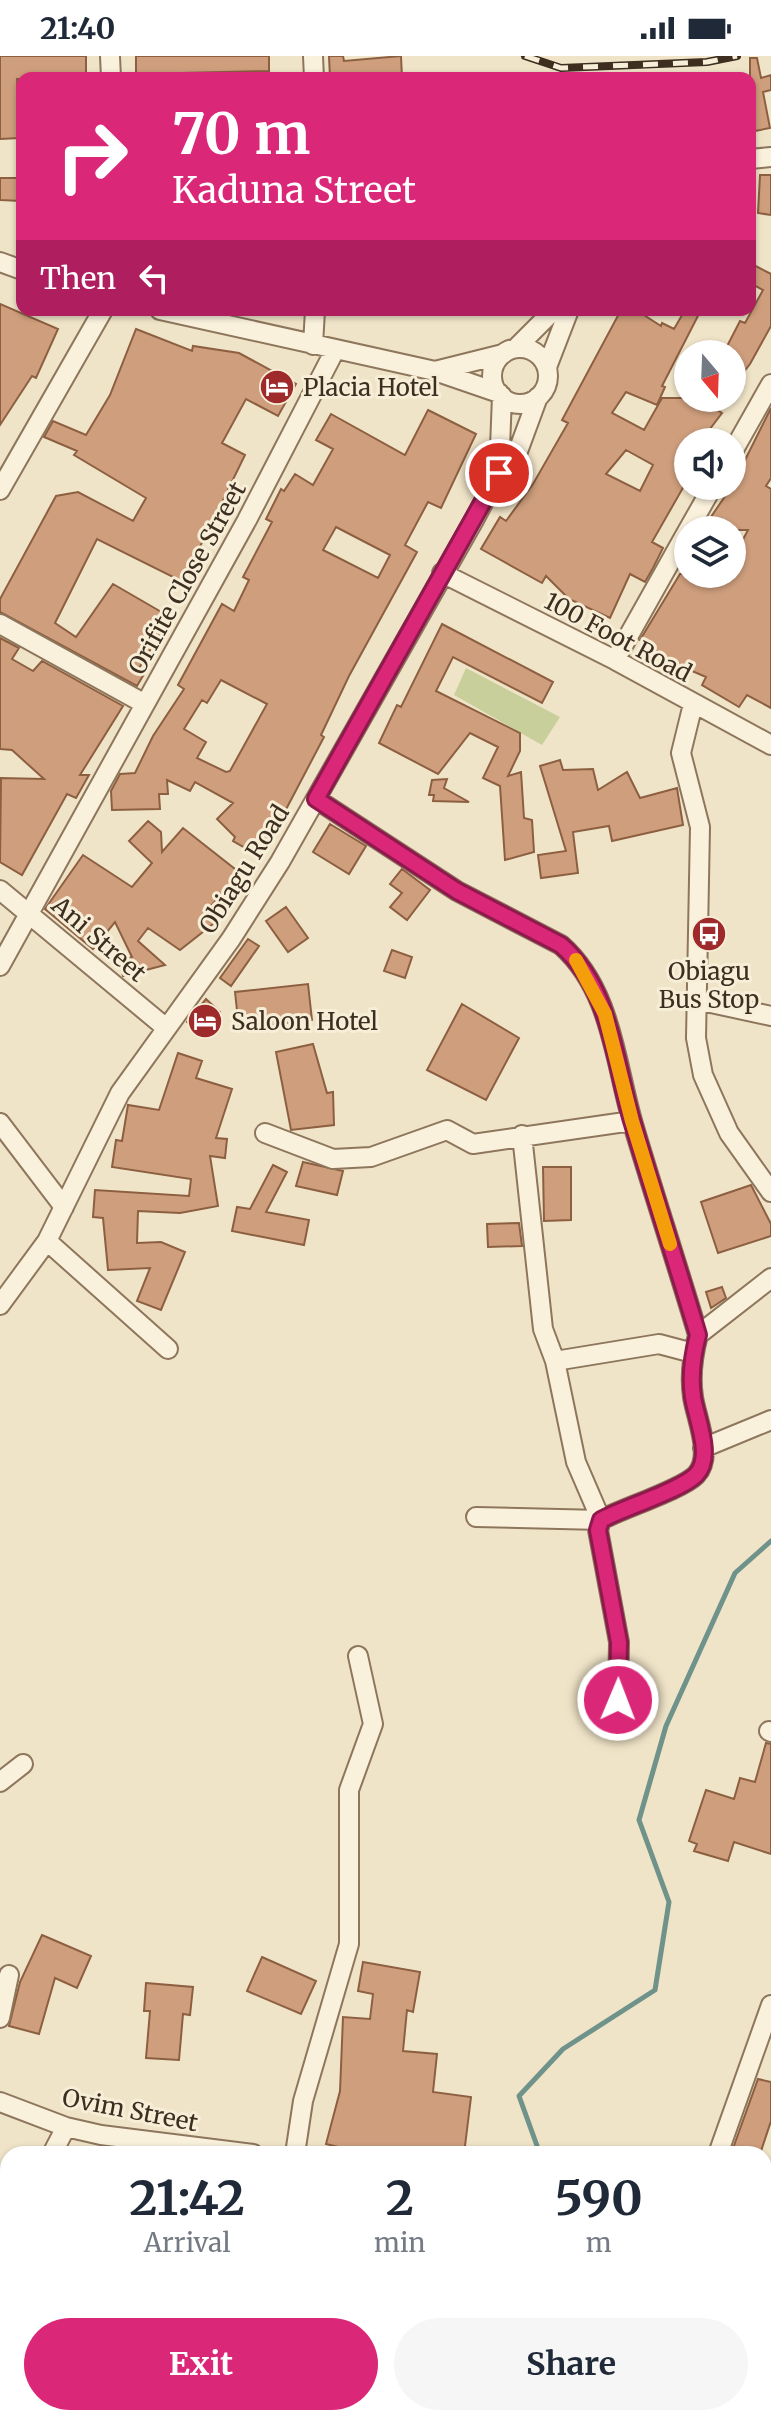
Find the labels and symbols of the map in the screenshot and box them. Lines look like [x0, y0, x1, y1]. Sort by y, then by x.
north arrow [674, 340, 746, 412]
hotel icon: Placia Hotel [258, 368, 296, 406]
place label: Placia Hotel [303, 372, 439, 403]
pin [465, 439, 533, 507]
street label: Orifite Close Street [121, 476, 253, 680]
street label: 100 Foot Road [539, 585, 697, 689]
street label: Obiagu Road [192, 799, 296, 939]
street label: Ani Street [45, 889, 153, 989]
bus stop icon: Obiagu Bus Stop [690, 915, 728, 953]
place label: Obiagu Bus Stop [659, 956, 759, 1015]
hotel icon: Saloon Hotel [186, 1002, 224, 1040]
place label: Saloon Hotel [231, 1006, 378, 1037]
position arrow [576, 1658, 660, 1742]
street label: Ovim Street [60, 2082, 201, 2138]

